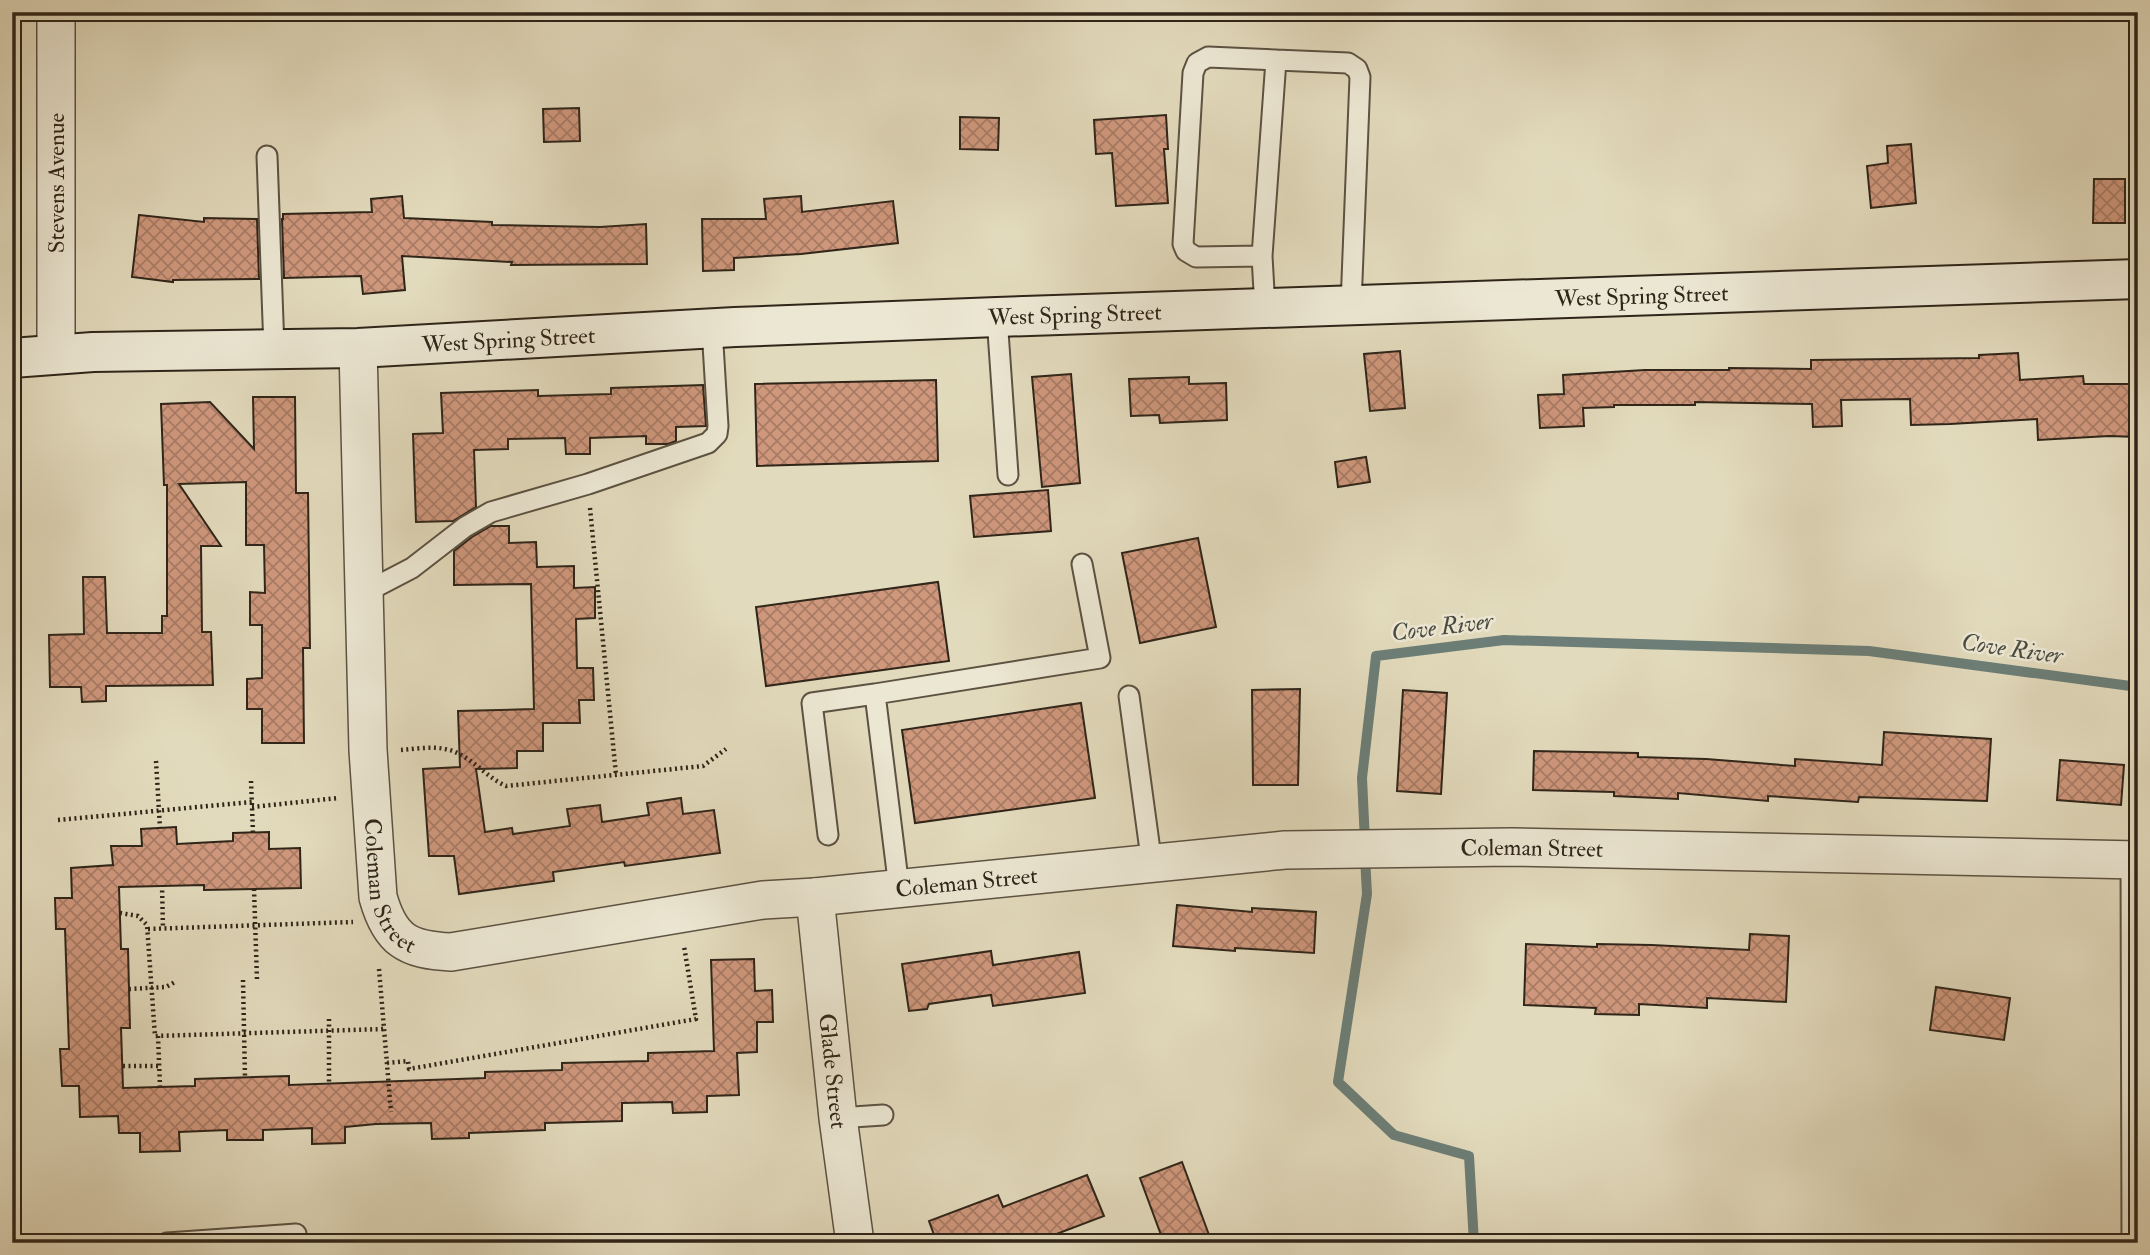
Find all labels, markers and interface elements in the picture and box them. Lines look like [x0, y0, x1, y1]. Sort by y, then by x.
street label: Stevens Avenue [42, 112, 71, 253]
street label: West Spring Street [1553, 278, 1729, 313]
street label: West Spring Street [987, 297, 1162, 332]
street label: West Spring Street [420, 320, 596, 359]
water label: Cove River [1389, 605, 1496, 649]
water label: Cove River [1959, 627, 2066, 672]
street label: Coleman Street [358, 817, 420, 960]
street label: Coleman Street [1460, 832, 1604, 863]
street label: Coleman Street [894, 860, 1039, 903]
street label: Glade Street [813, 1012, 854, 1131]

